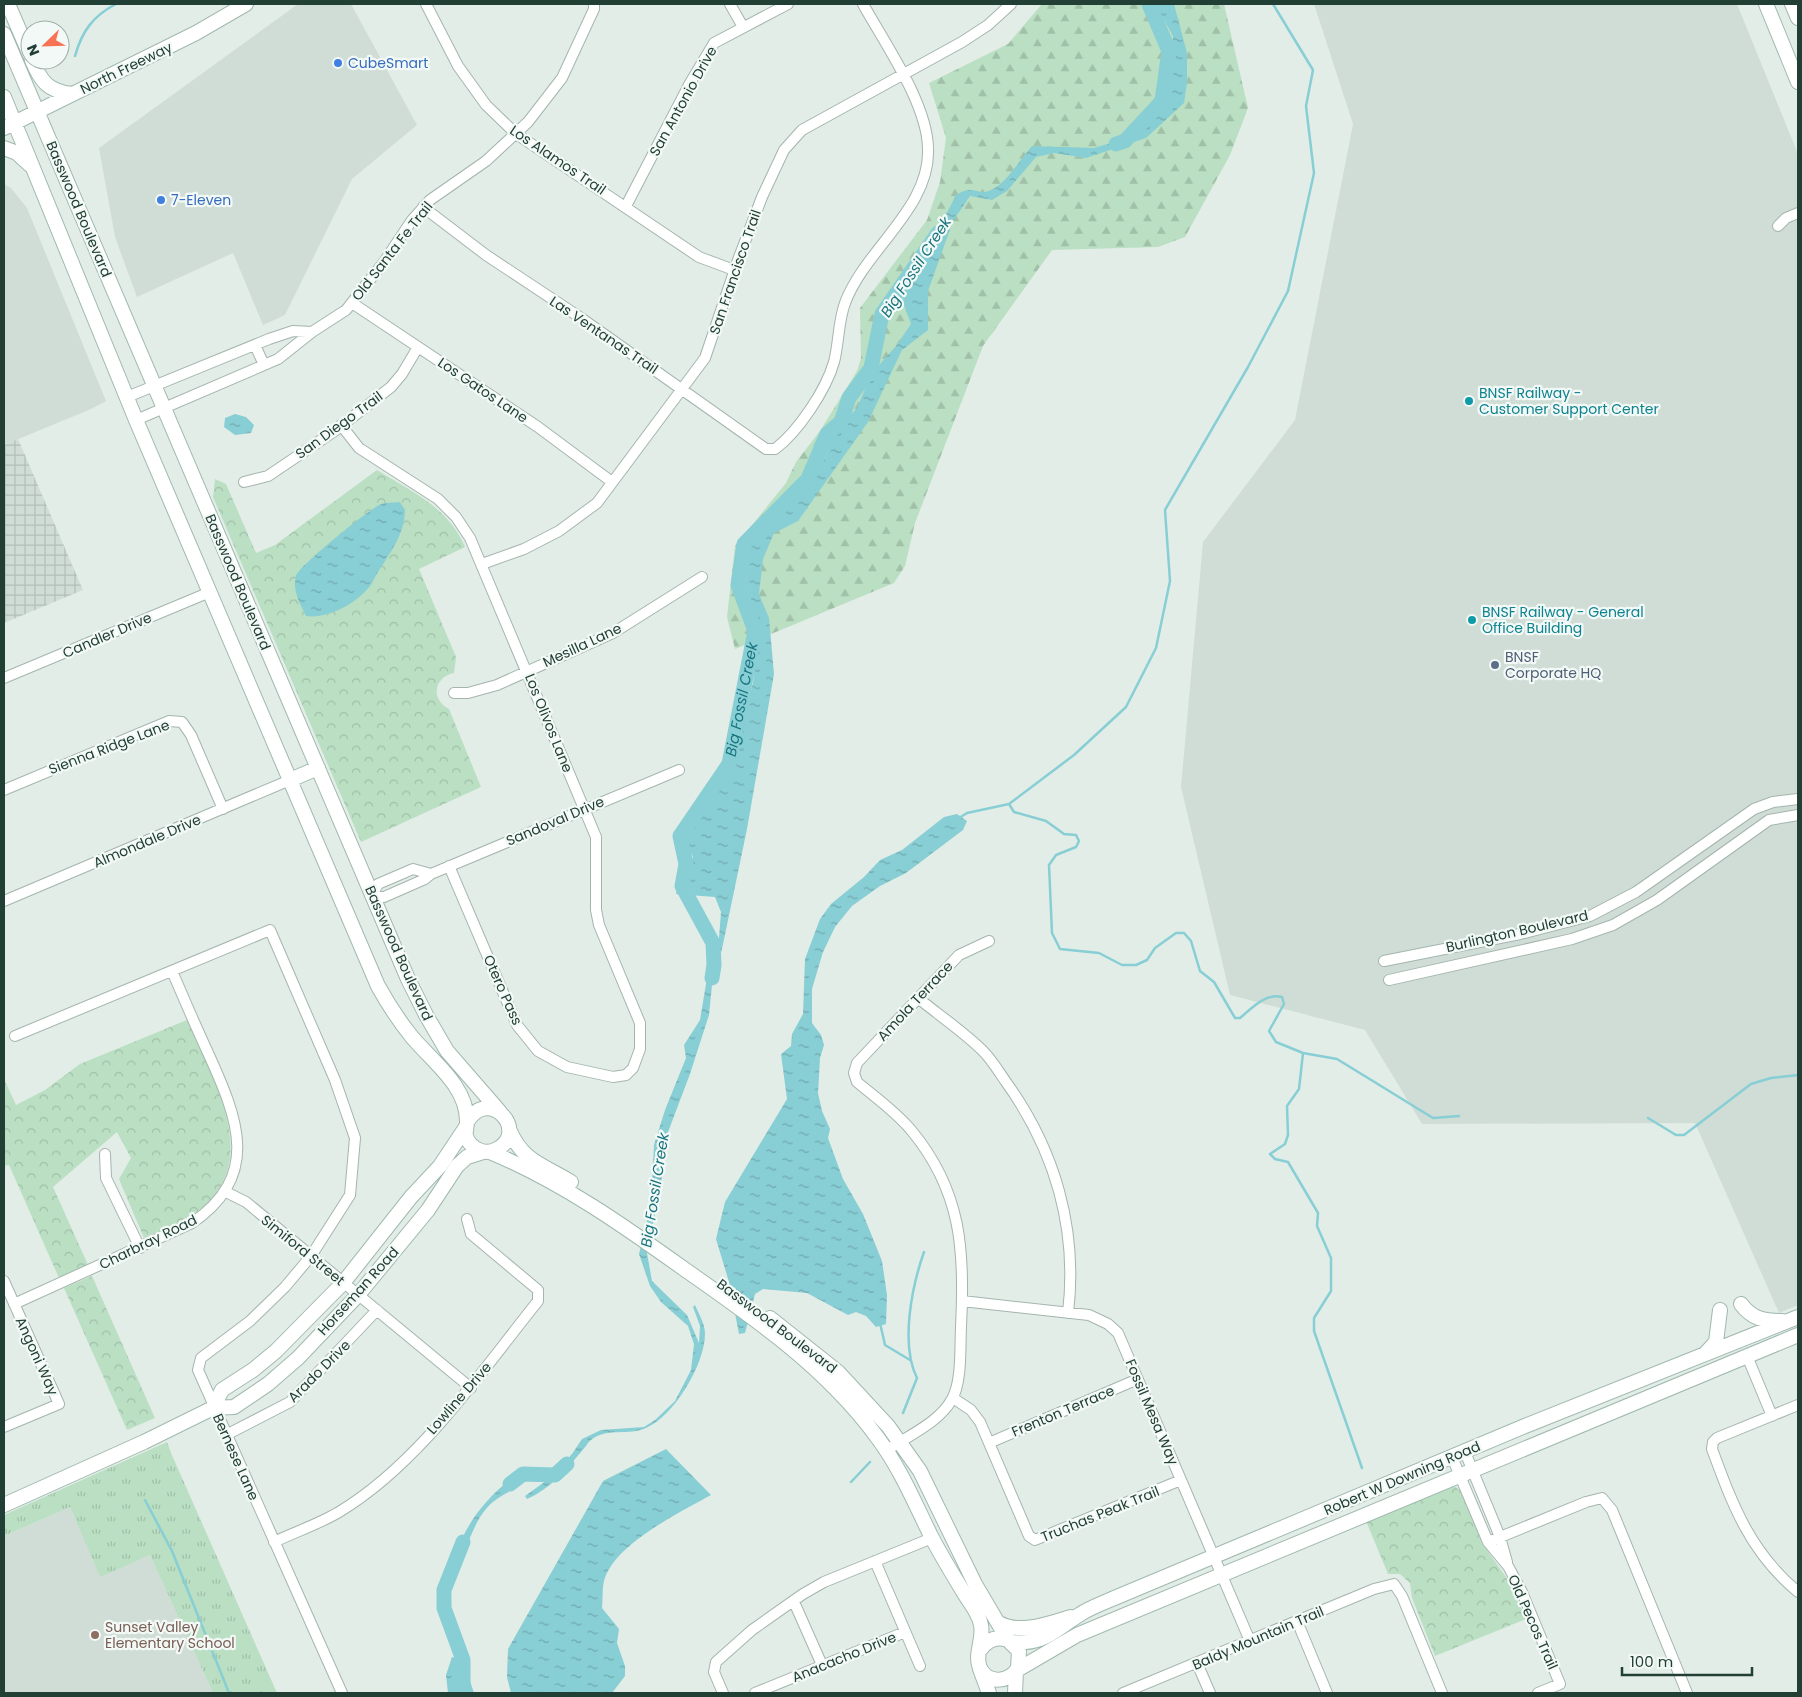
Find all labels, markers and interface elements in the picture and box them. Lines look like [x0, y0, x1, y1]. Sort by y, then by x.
north arrow [20, 20, 70, 70]
street label: North Freeway [77, 37, 176, 99]
text: N [22, 41, 44, 59]
street label: San Antonio Drive [644, 42, 722, 160]
place label: CubeSmart [348, 53, 428, 73]
marker: CubeSmart [332, 57, 344, 69]
street label: Los Alamos Trail [506, 120, 610, 200]
street label: Basswood Boulevard [41, 138, 117, 280]
place label: 7-Eleven [171, 190, 231, 210]
marker: 7-Eleven [155, 194, 167, 206]
street label: Old Santa Fe Trail [347, 197, 437, 305]
street label: San Francisco Trail [704, 207, 766, 337]
water label: Big Fossil Creek [875, 211, 957, 321]
street label: Las Ventanas Trail [546, 291, 662, 379]
street label: Los Gatos Lane [434, 352, 532, 428]
place label: BNSF Railway - Customer Support Center [1479, 383, 1659, 419]
street label: San Diego Trail [291, 386, 387, 464]
marker: BNSF Railway - Customer Support Center [1463, 395, 1475, 407]
street label: Basswood Boulevard [200, 511, 276, 653]
place label: BNSF Railway - General Office Building [1482, 602, 1644, 638]
street label: Candler Drive [59, 607, 155, 663]
marker: BNSF Railway - General Office Building [1466, 614, 1478, 626]
street label: Mesilla Lane [539, 618, 625, 672]
water label: Big Fossil Creek [720, 639, 763, 758]
place label: BNSF Corporate HQ [1505, 647, 1601, 683]
marker: BNSF Corporate HQ [1489, 659, 1501, 671]
street label: Los Olivos Lane [520, 671, 578, 776]
street label: Sienna Ridge Lane [46, 715, 173, 779]
street label: Sandoval Drive [503, 791, 607, 851]
street label: Almondale Drive [90, 809, 204, 873]
street label: Basswood Boulevard [360, 882, 438, 1024]
street label: Burlington Boulevard [1444, 905, 1590, 957]
street label: Otero Pass [479, 952, 527, 1028]
street label: Amola Terrace [873, 956, 958, 1045]
water label: Big Fossil Creek [635, 1130, 674, 1249]
street label: Charbray Road [96, 1210, 200, 1274]
street label: Simiford Street [257, 1210, 349, 1290]
street label: Horseman Road [313, 1242, 403, 1340]
street label: Basswood Boulevard [713, 1274, 841, 1378]
street label: Angoni Way [11, 1314, 63, 1399]
street label: Arado Drive [283, 1335, 355, 1407]
street label: Fossil Mesa Way [1121, 1356, 1183, 1468]
street label: Lowline Drive [422, 1357, 496, 1438]
street label: Frenton Terrace [1008, 1380, 1118, 1442]
street label: Bernese Lane [208, 1410, 264, 1504]
street label: Robert W Downing Road [1321, 1436, 1483, 1520]
street label: Truchas Peak Trail [1038, 1481, 1162, 1547]
street label: Old Pecos Trail [1503, 1571, 1563, 1673]
street label: Baldy Mountain Trail [1189, 1601, 1327, 1675]
place label: Sunset Valley Elementary School [105, 1617, 235, 1653]
street label: Anacacho Drive [789, 1627, 900, 1687]
marker: Sunset Valley Elementary School [89, 1629, 101, 1641]
scale bar [1622, 1644, 1752, 1676]
text: 100 m [1630, 1651, 1673, 1672]

